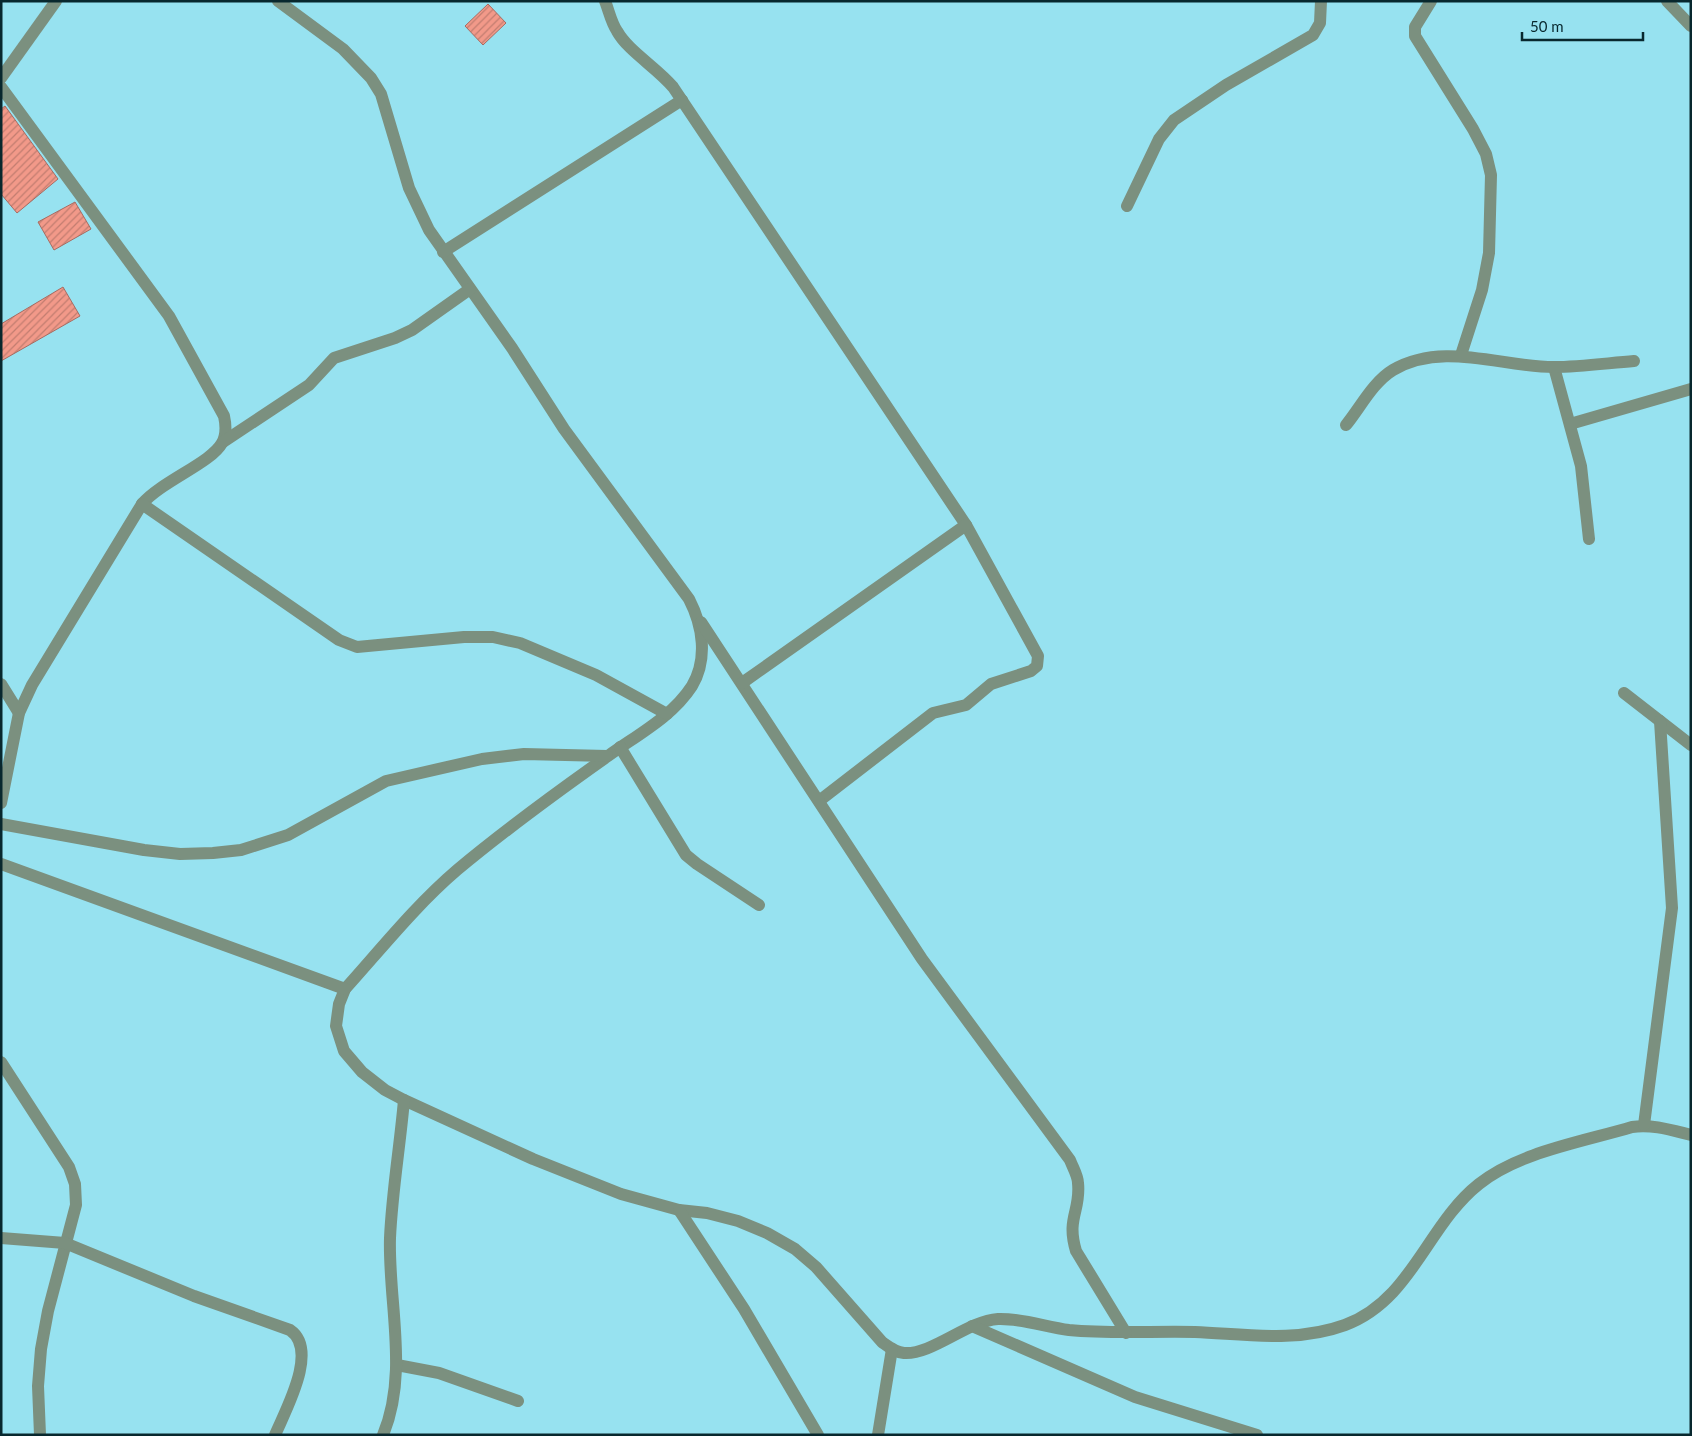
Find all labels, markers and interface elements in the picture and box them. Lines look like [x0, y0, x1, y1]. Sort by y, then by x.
scale bar [1522, 10, 1643, 42]
text: 50 m [1530, 17, 1564, 35]

